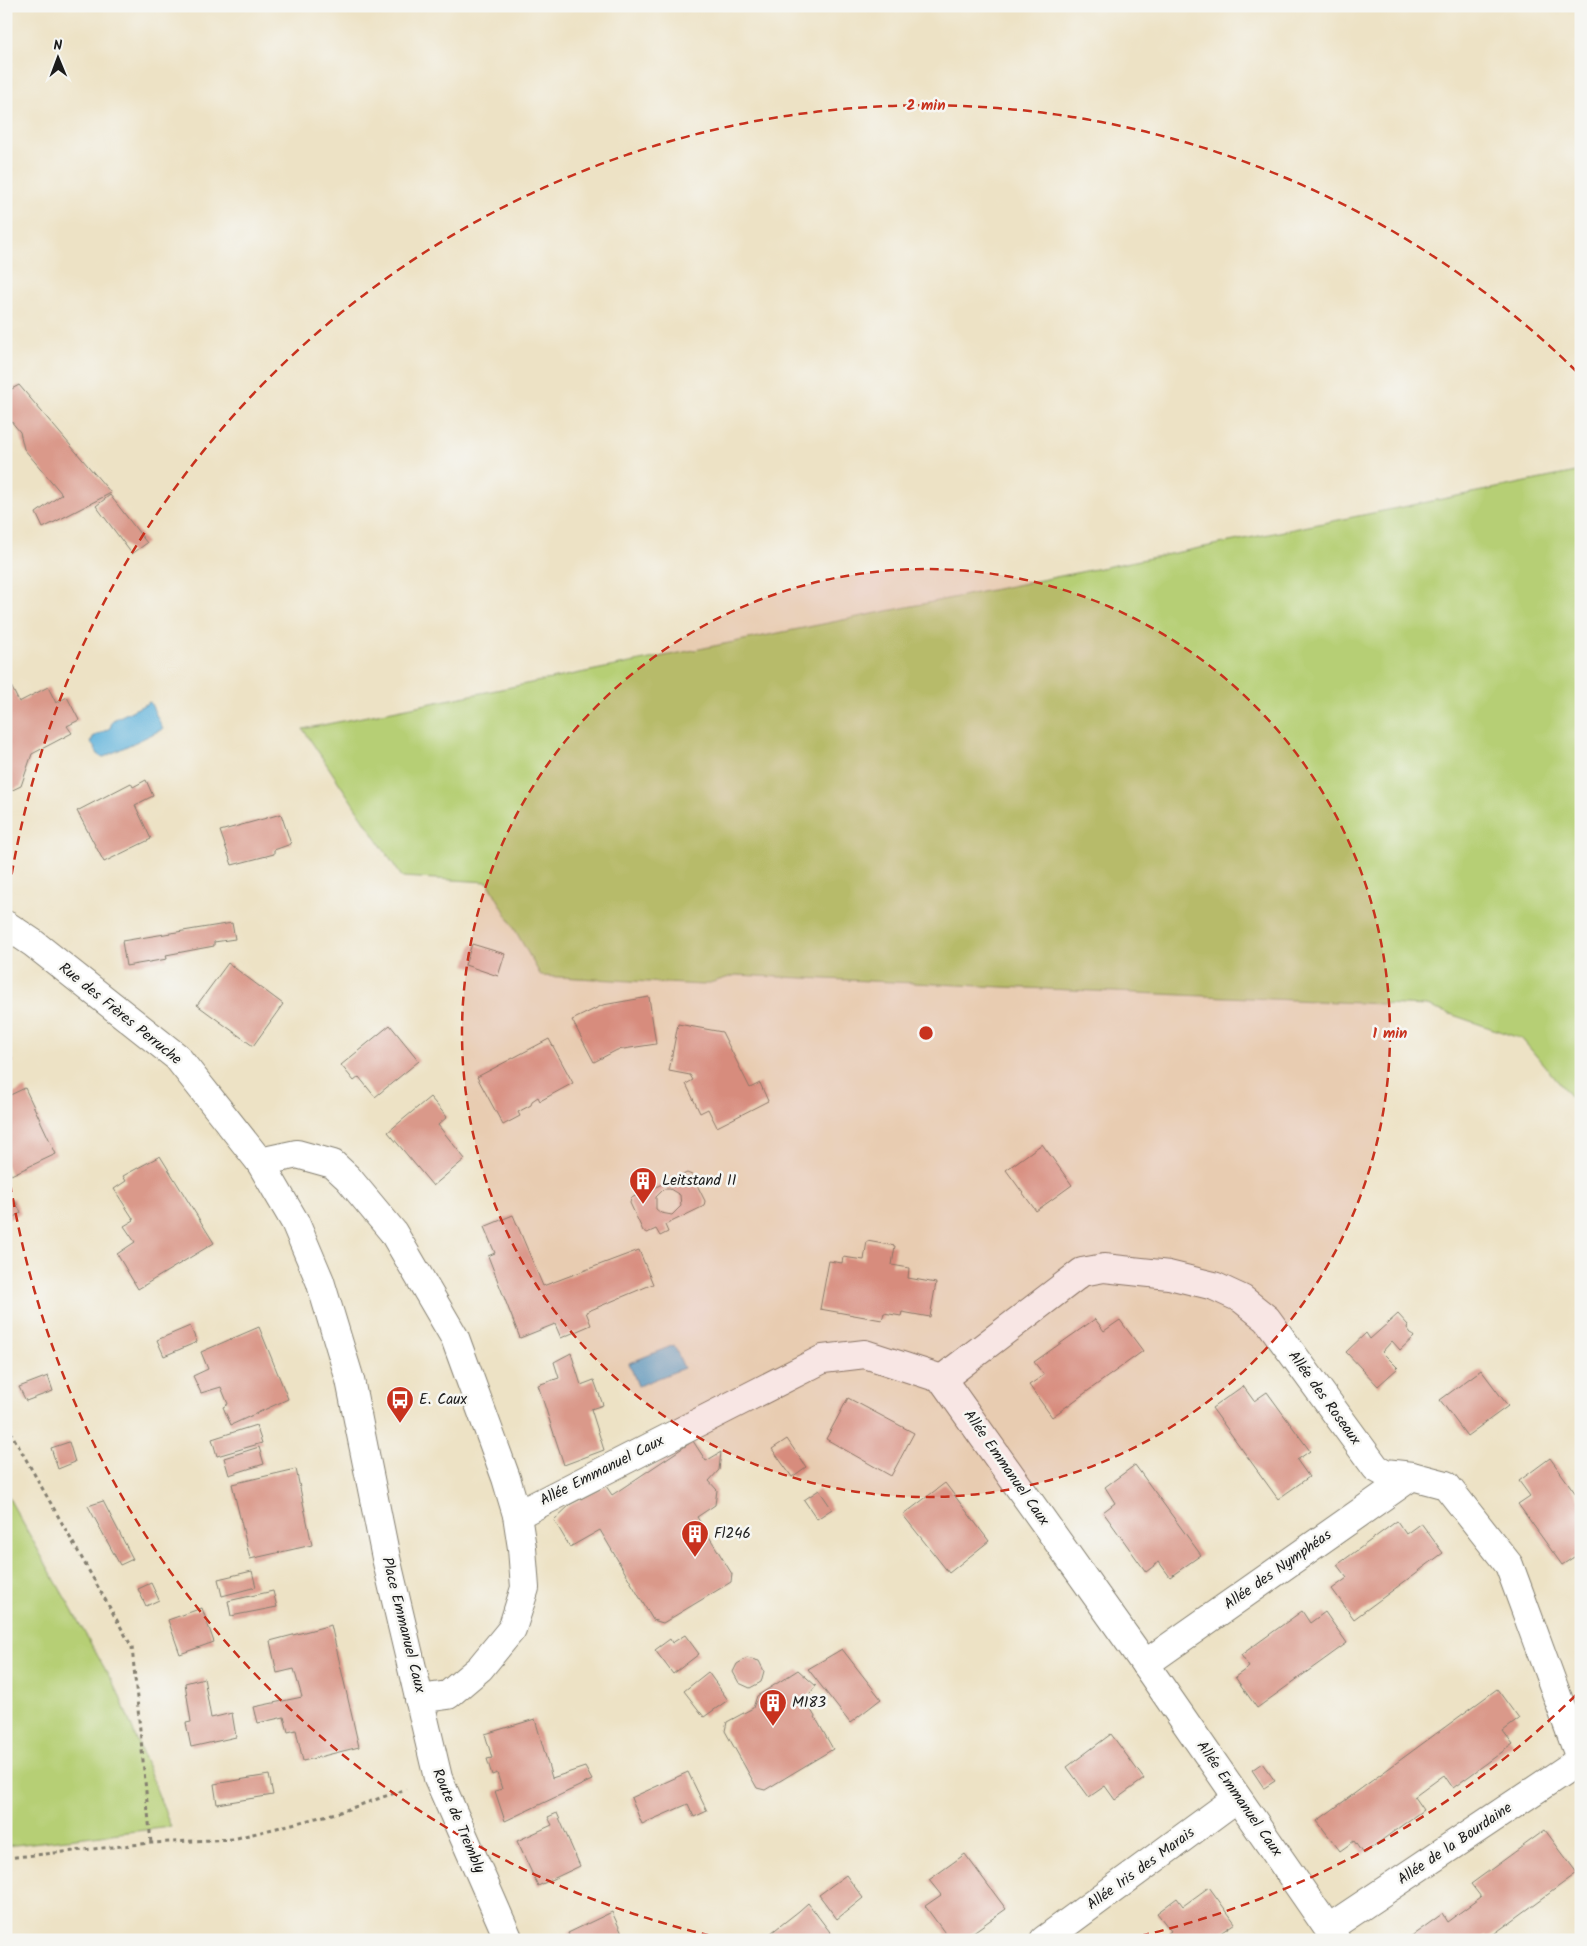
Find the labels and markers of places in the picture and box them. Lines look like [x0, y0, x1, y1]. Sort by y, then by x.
centre of rings [917, 1024, 935, 1042]
building icon: Leitstand II [628, 1166, 658, 1205]
place label: Leitstand II [662, 1169, 737, 1193]
bus stop icon: E. Caux [385, 1385, 415, 1424]
place label: E. Caux [419, 1388, 468, 1412]
building icon: Fl246 [680, 1519, 710, 1558]
place label: Fl246 [714, 1522, 751, 1546]
building icon: M183 [758, 1688, 788, 1727]
place label: M183 [792, 1691, 827, 1715]

